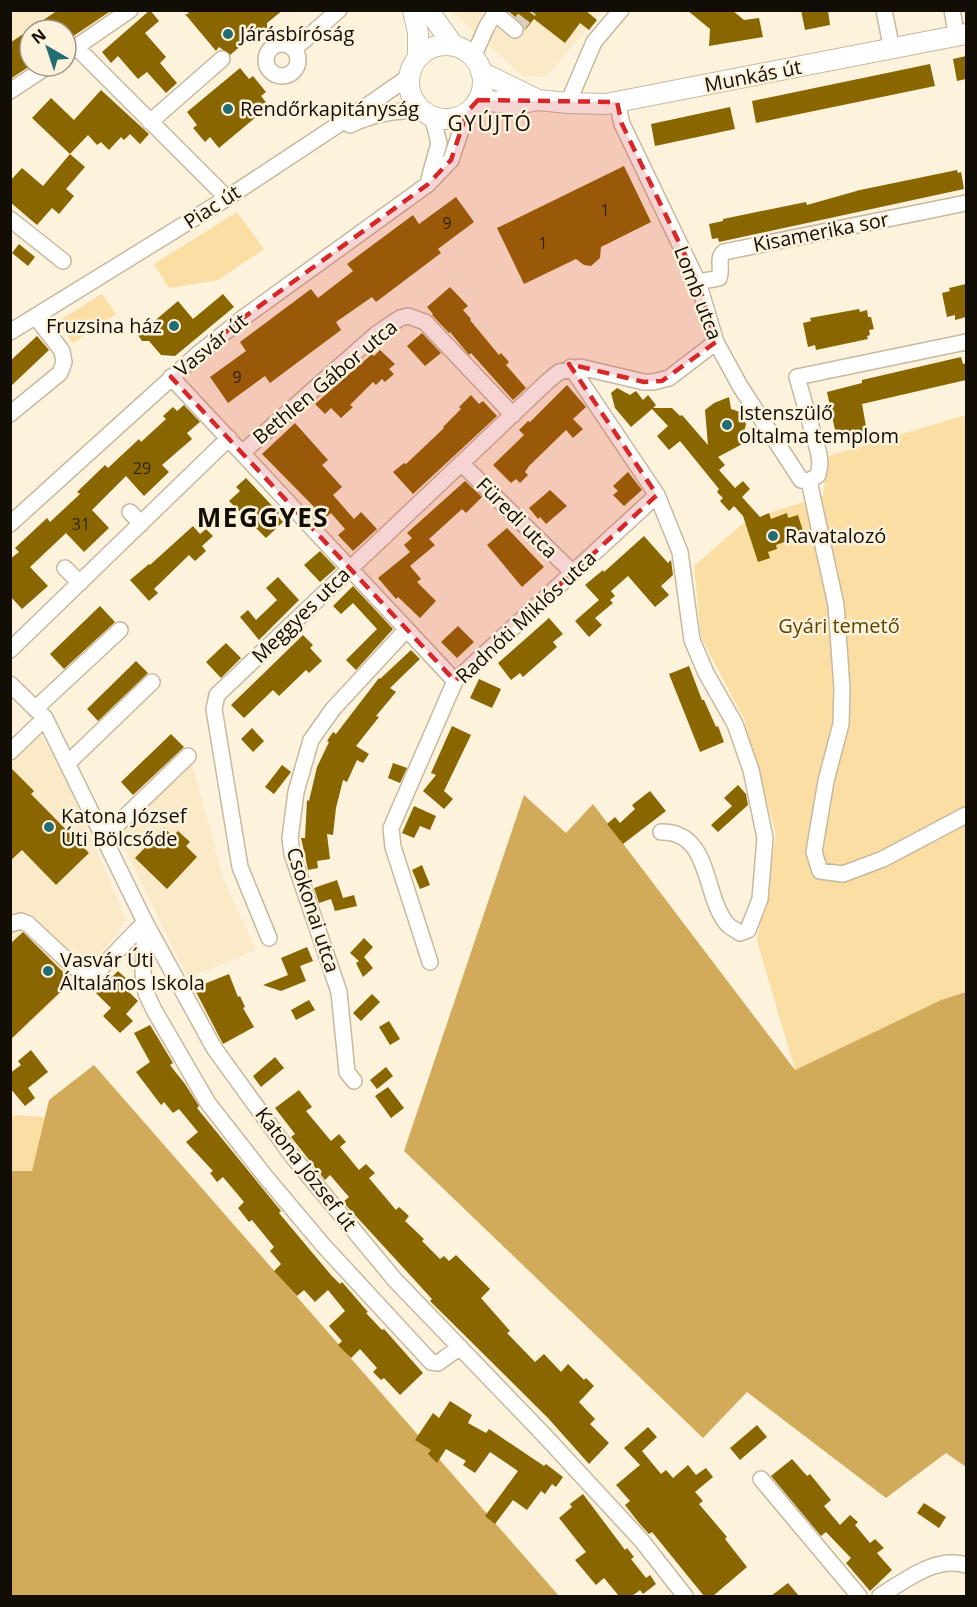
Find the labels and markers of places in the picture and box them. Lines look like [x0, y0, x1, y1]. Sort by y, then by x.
place label: Járásbíróság [238, 20, 354, 47]
marker: Járásbíróság [221, 27, 235, 41]
place label: Rendőrkapitányság [240, 95, 419, 122]
marker: Rendőrkapitányság [221, 102, 235, 116]
place label: Fruzsina ház [46, 312, 162, 339]
marker: Fruzsina ház [167, 319, 181, 333]
place label: Istenszülő oltalma templom [739, 399, 899, 449]
marker: Istenszülő oltalma templom [720, 418, 734, 432]
place label: Ravatalozó [785, 522, 886, 549]
marker: Ravatalozó [766, 529, 780, 543]
place label: Katona József Úti Bölcsőde [61, 802, 188, 852]
marker: Katona József Úti Bölcsőde [42, 820, 56, 834]
place label: Vasvár Úti Általános Iskola [60, 946, 205, 996]
marker: Vasvár Úti Általános Iskola [41, 964, 55, 978]

